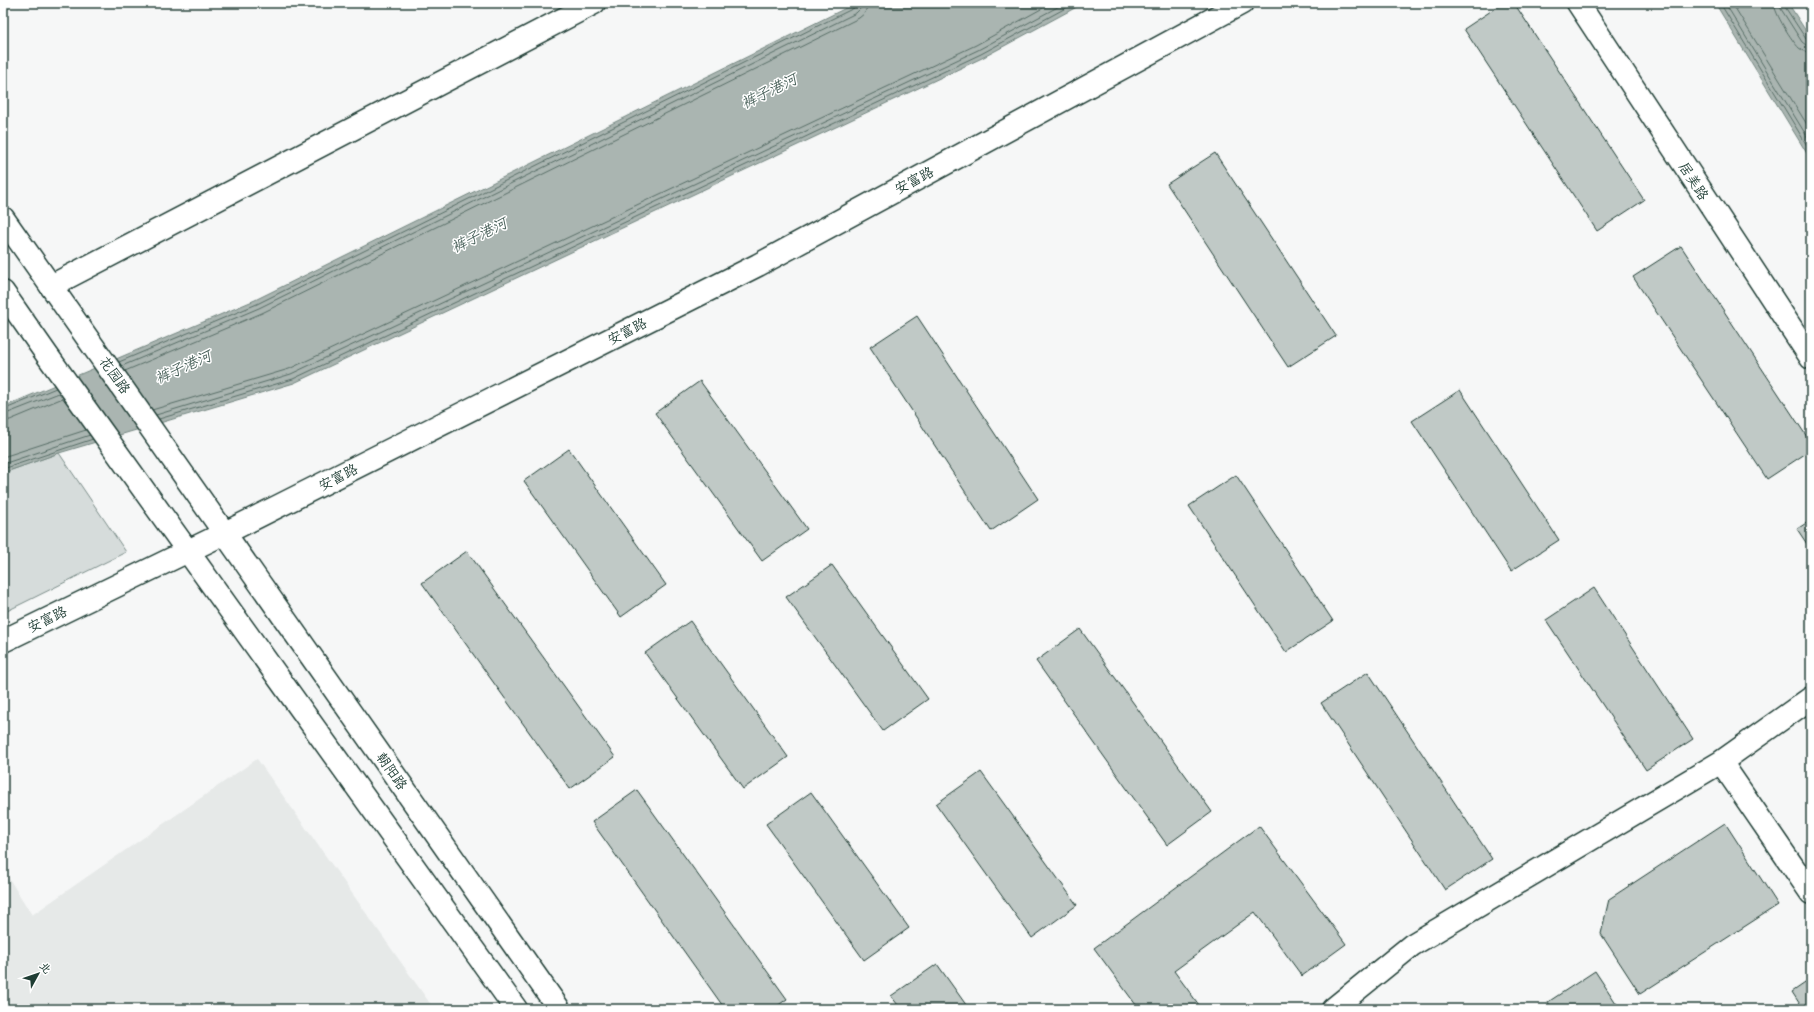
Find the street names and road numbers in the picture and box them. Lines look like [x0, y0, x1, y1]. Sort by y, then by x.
street label: 居美路 [1675, 159, 1712, 204]
street label: 安富路 [892, 163, 937, 198]
street label: 安富路 [605, 314, 650, 349]
street label: 花园路 [96, 353, 134, 397]
street label: 安富路 [316, 460, 361, 495]
street label: 安富路 [25, 603, 70, 636]
street label: 朝阳路 [373, 749, 411, 793]

